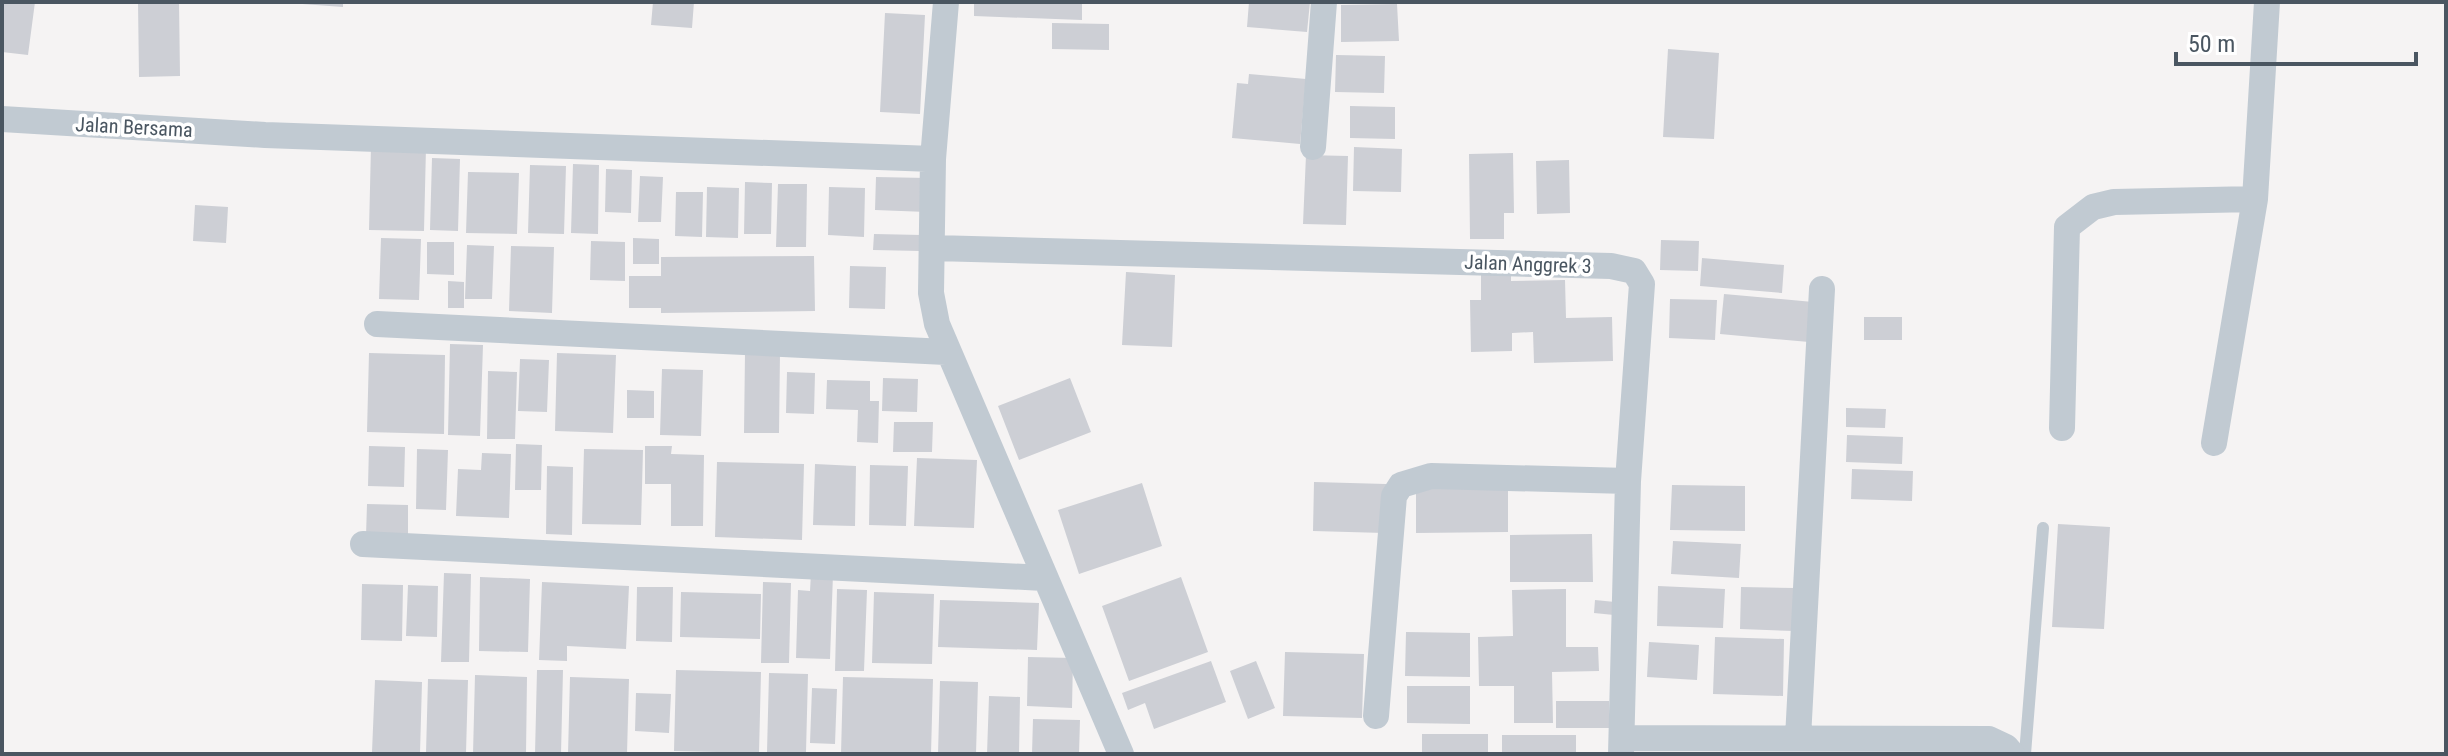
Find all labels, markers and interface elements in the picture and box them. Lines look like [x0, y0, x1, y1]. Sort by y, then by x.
scale bar [2176, 16, 2416, 66]
text: 50 m [2188, 30, 2235, 58]
street label: Jalan Bersama [75, 112, 193, 142]
street label: Jalan Anggrek 3 [1464, 250, 1592, 278]

